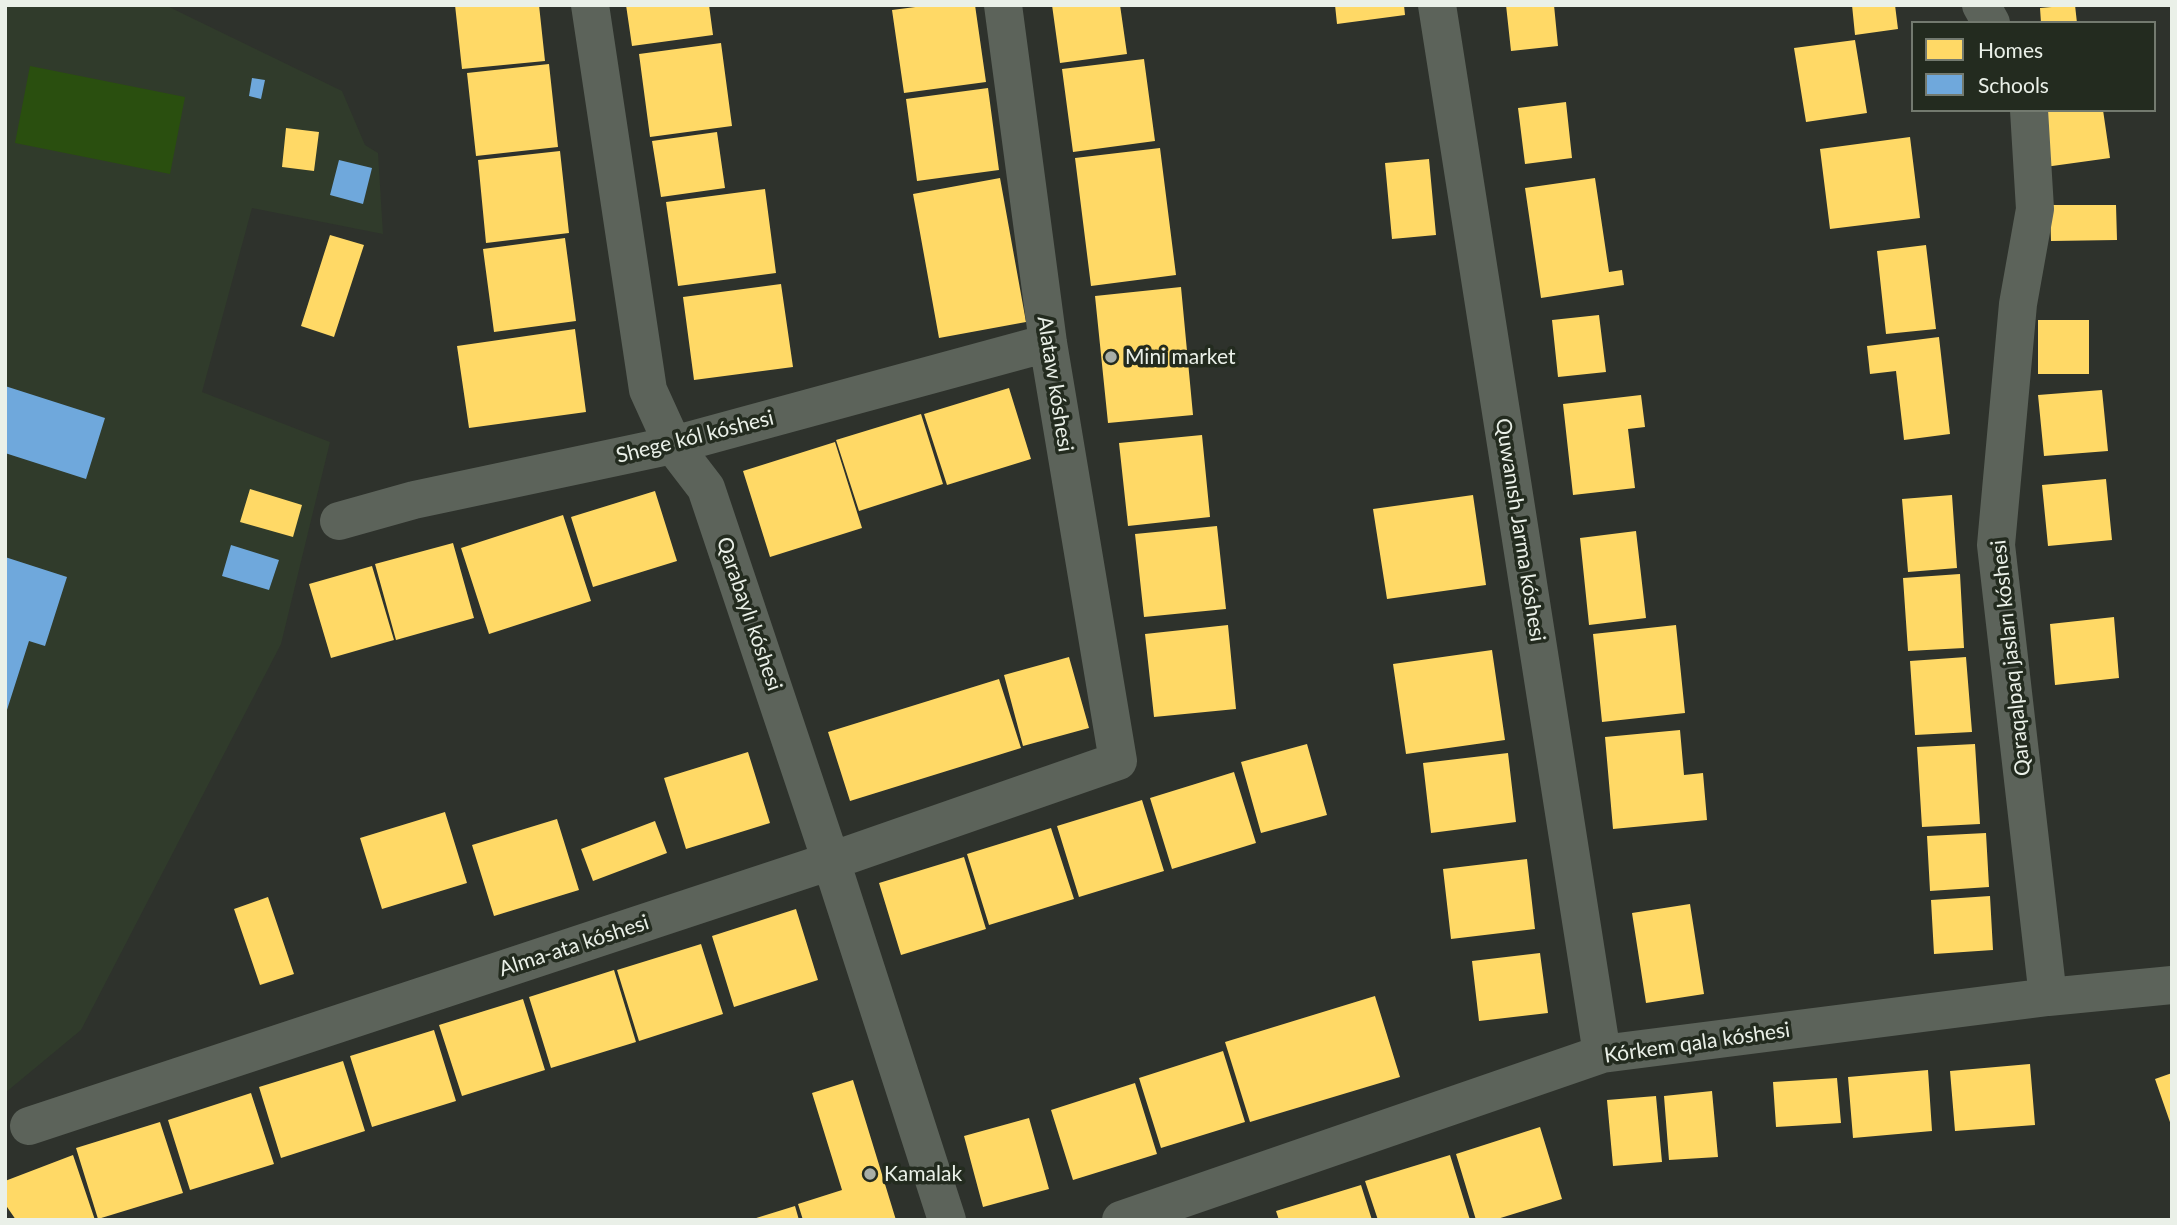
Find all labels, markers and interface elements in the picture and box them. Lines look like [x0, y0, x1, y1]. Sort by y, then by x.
legend [1911, 21, 2156, 112]
text: Homes [1978, 37, 2043, 62]
text: Schools [1978, 72, 2049, 97]
street label: Alataw kóshesi [1032, 314, 1078, 454]
place label: Mini market [1125, 344, 1235, 370]
marker: Mini market [1103, 349, 1119, 365]
street label: Shege kól kóshesi [614, 405, 776, 469]
street label: Quwanısh Jarma kóshesi [1490, 417, 1550, 643]
street label: Qarabaylı kóshesi [711, 534, 787, 694]
street label: Qaraqalpaq jasları kóshesi [1986, 539, 2036, 777]
street label: Alma-ata kóshesi [496, 910, 652, 982]
street label: Kórkem qala kóshesi [1602, 1017, 1792, 1069]
place label: Kamalak [884, 1161, 962, 1187]
marker: Kamalak [862, 1166, 878, 1182]

